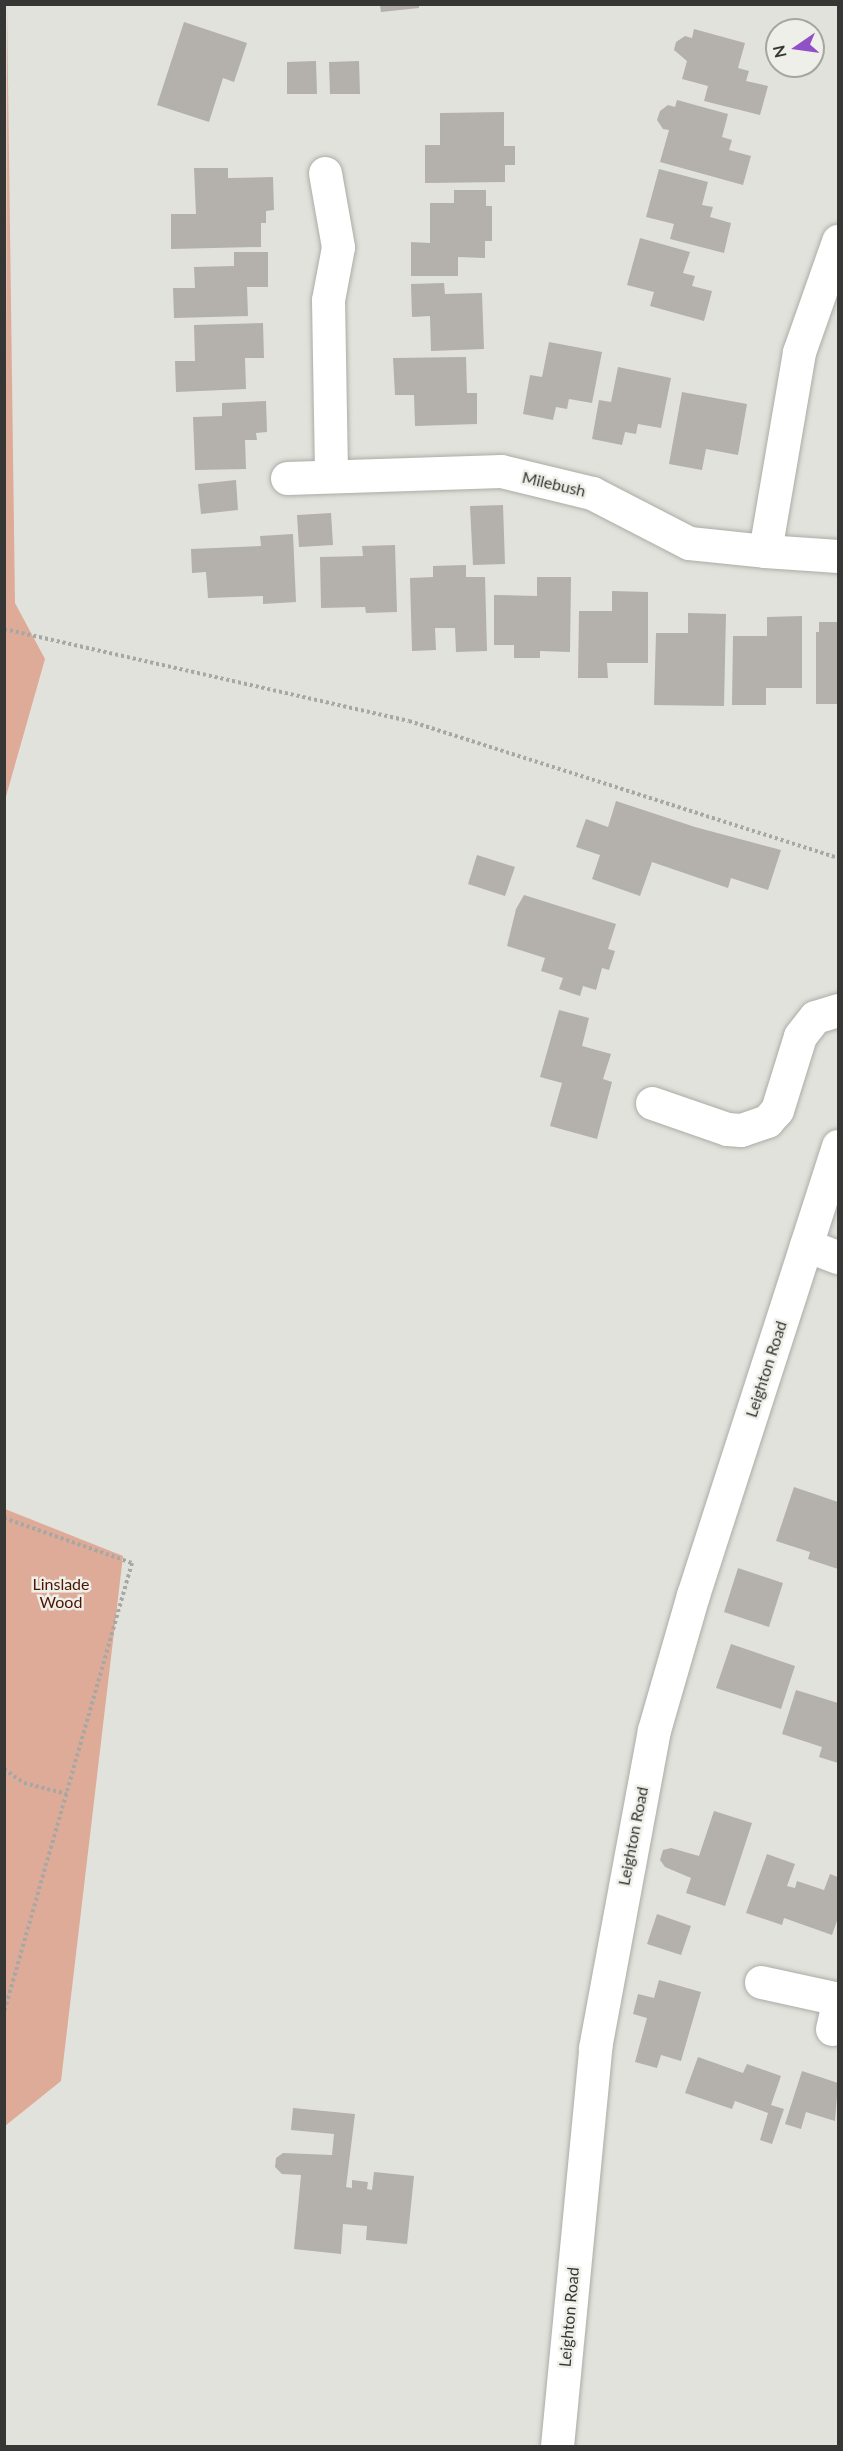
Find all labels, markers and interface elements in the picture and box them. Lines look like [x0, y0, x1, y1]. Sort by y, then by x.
north arrow [765, 18, 825, 78]
text: N [768, 44, 790, 60]
street label: Milebush [520, 467, 588, 501]
street label: Leighton Road [741, 1318, 791, 1420]
park label: Linslade Wood [32, 1574, 90, 1612]
street label: Leighton Road [614, 1785, 652, 1887]
street label: Leighton Road [555, 2266, 583, 2368]

